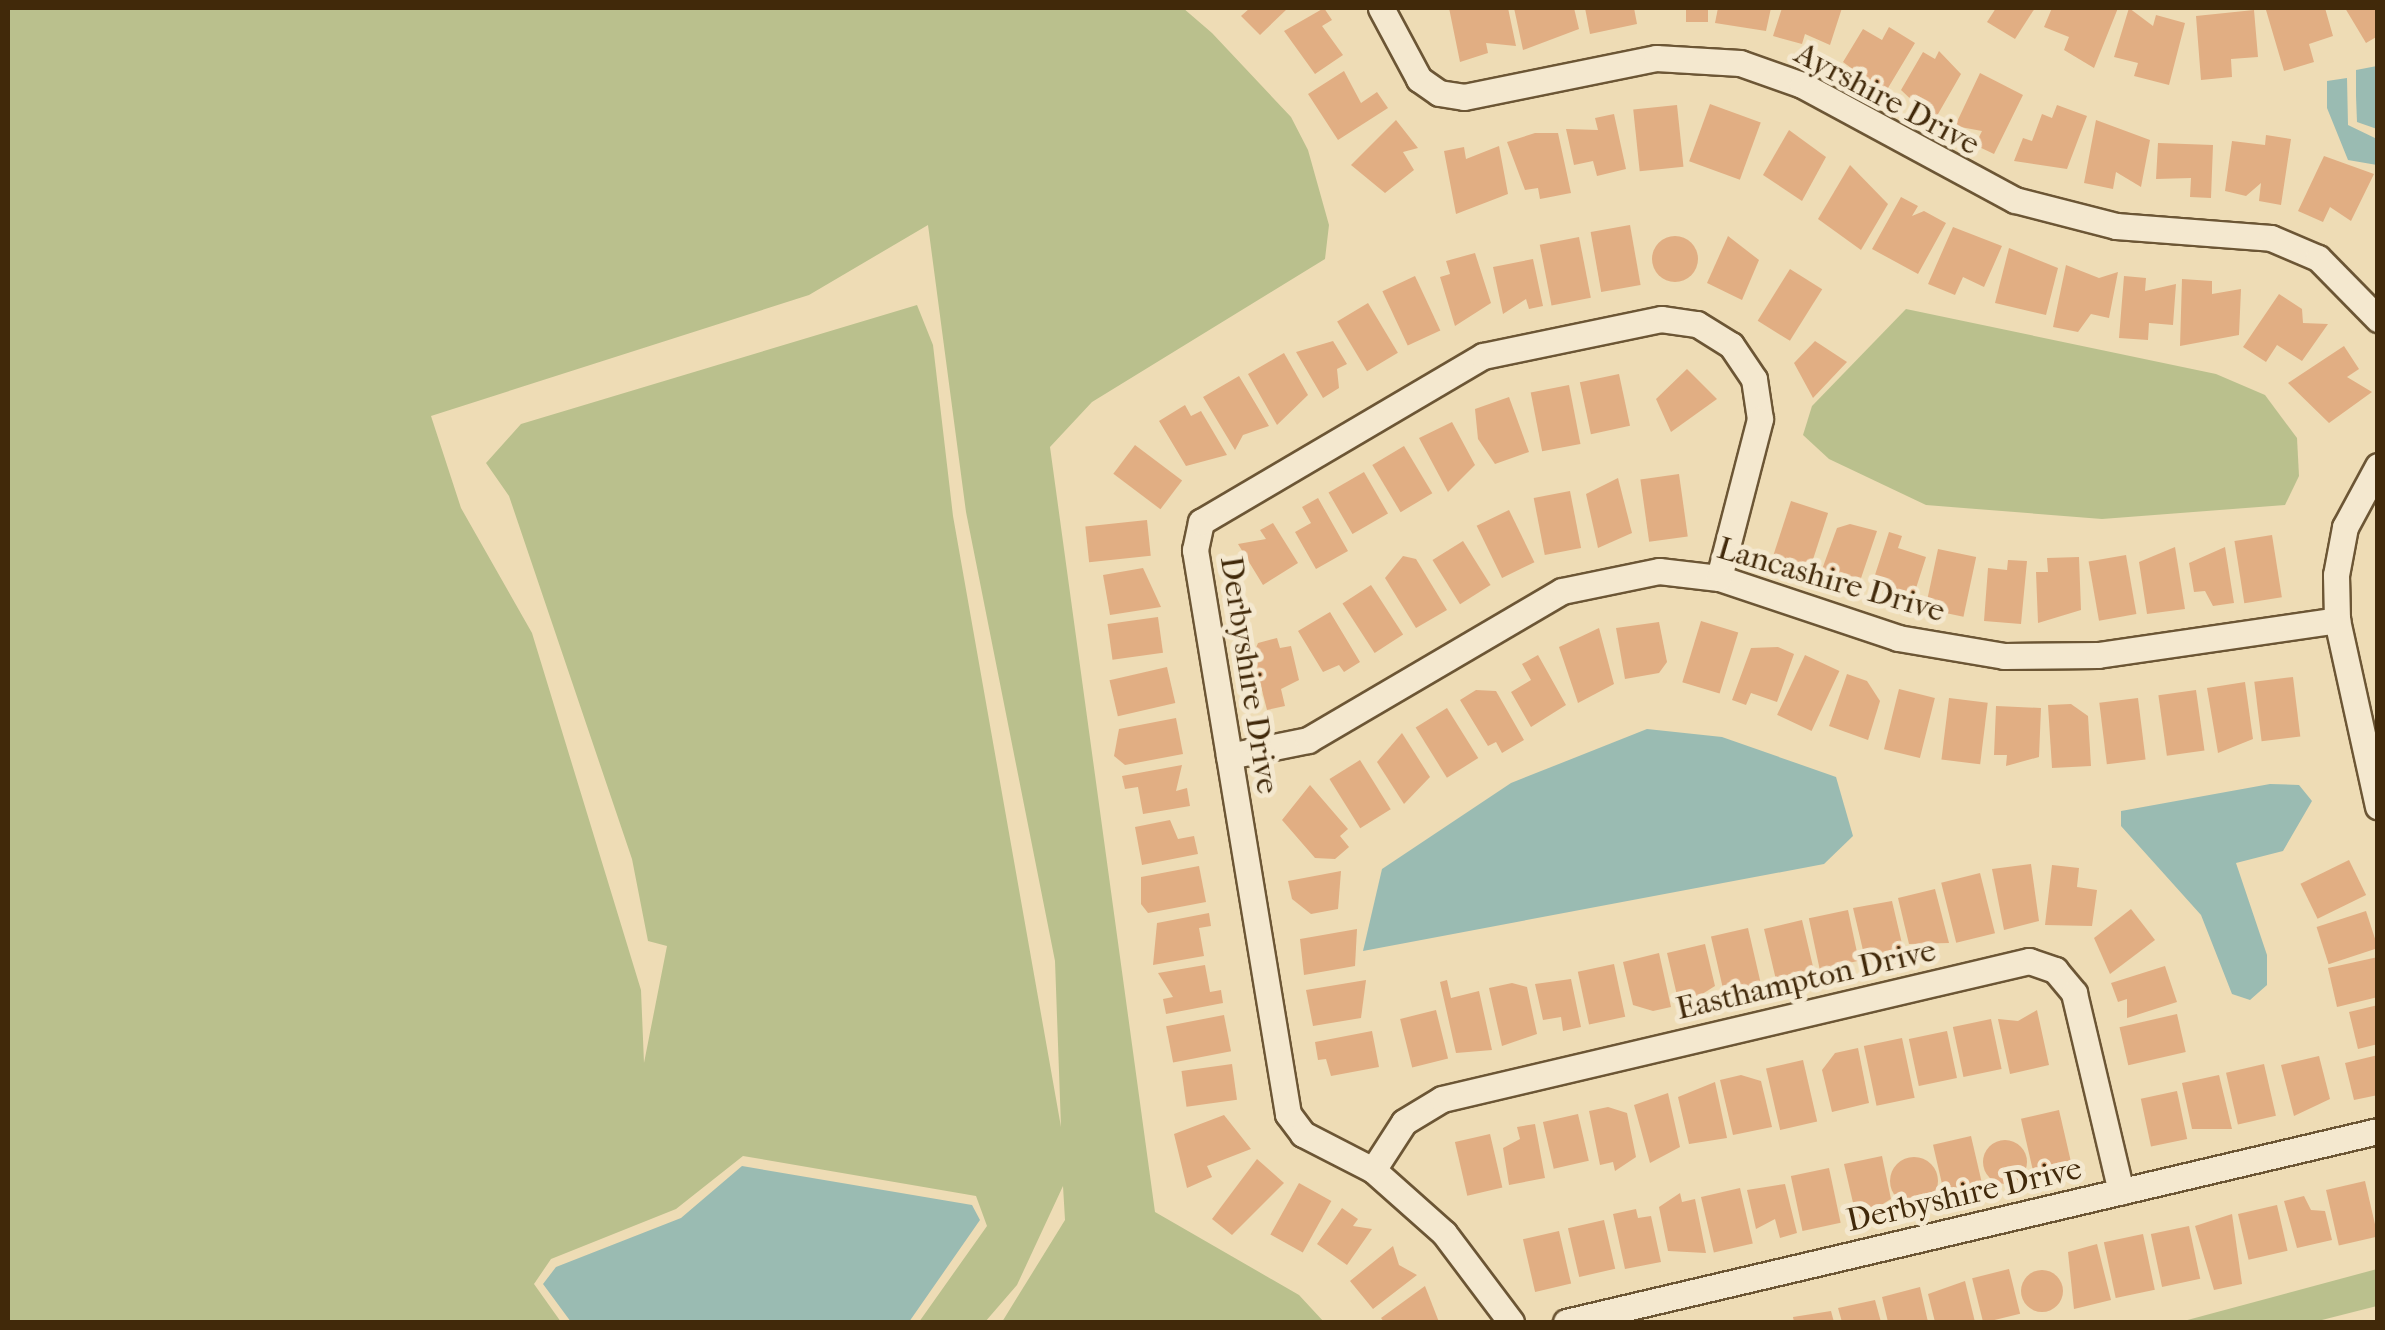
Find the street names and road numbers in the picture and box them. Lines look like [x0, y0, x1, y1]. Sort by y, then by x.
street label: Ayrshire Drive [1788, 34, 1986, 164]
street label: Lancashire Drive [1713, 529, 1949, 631]
street label: Derbyshire Drive [1211, 553, 1287, 797]
street label: Easthampton Drive [1672, 931, 1940, 1029]
street label: Derbyshire Drive [1843, 1149, 2085, 1241]

